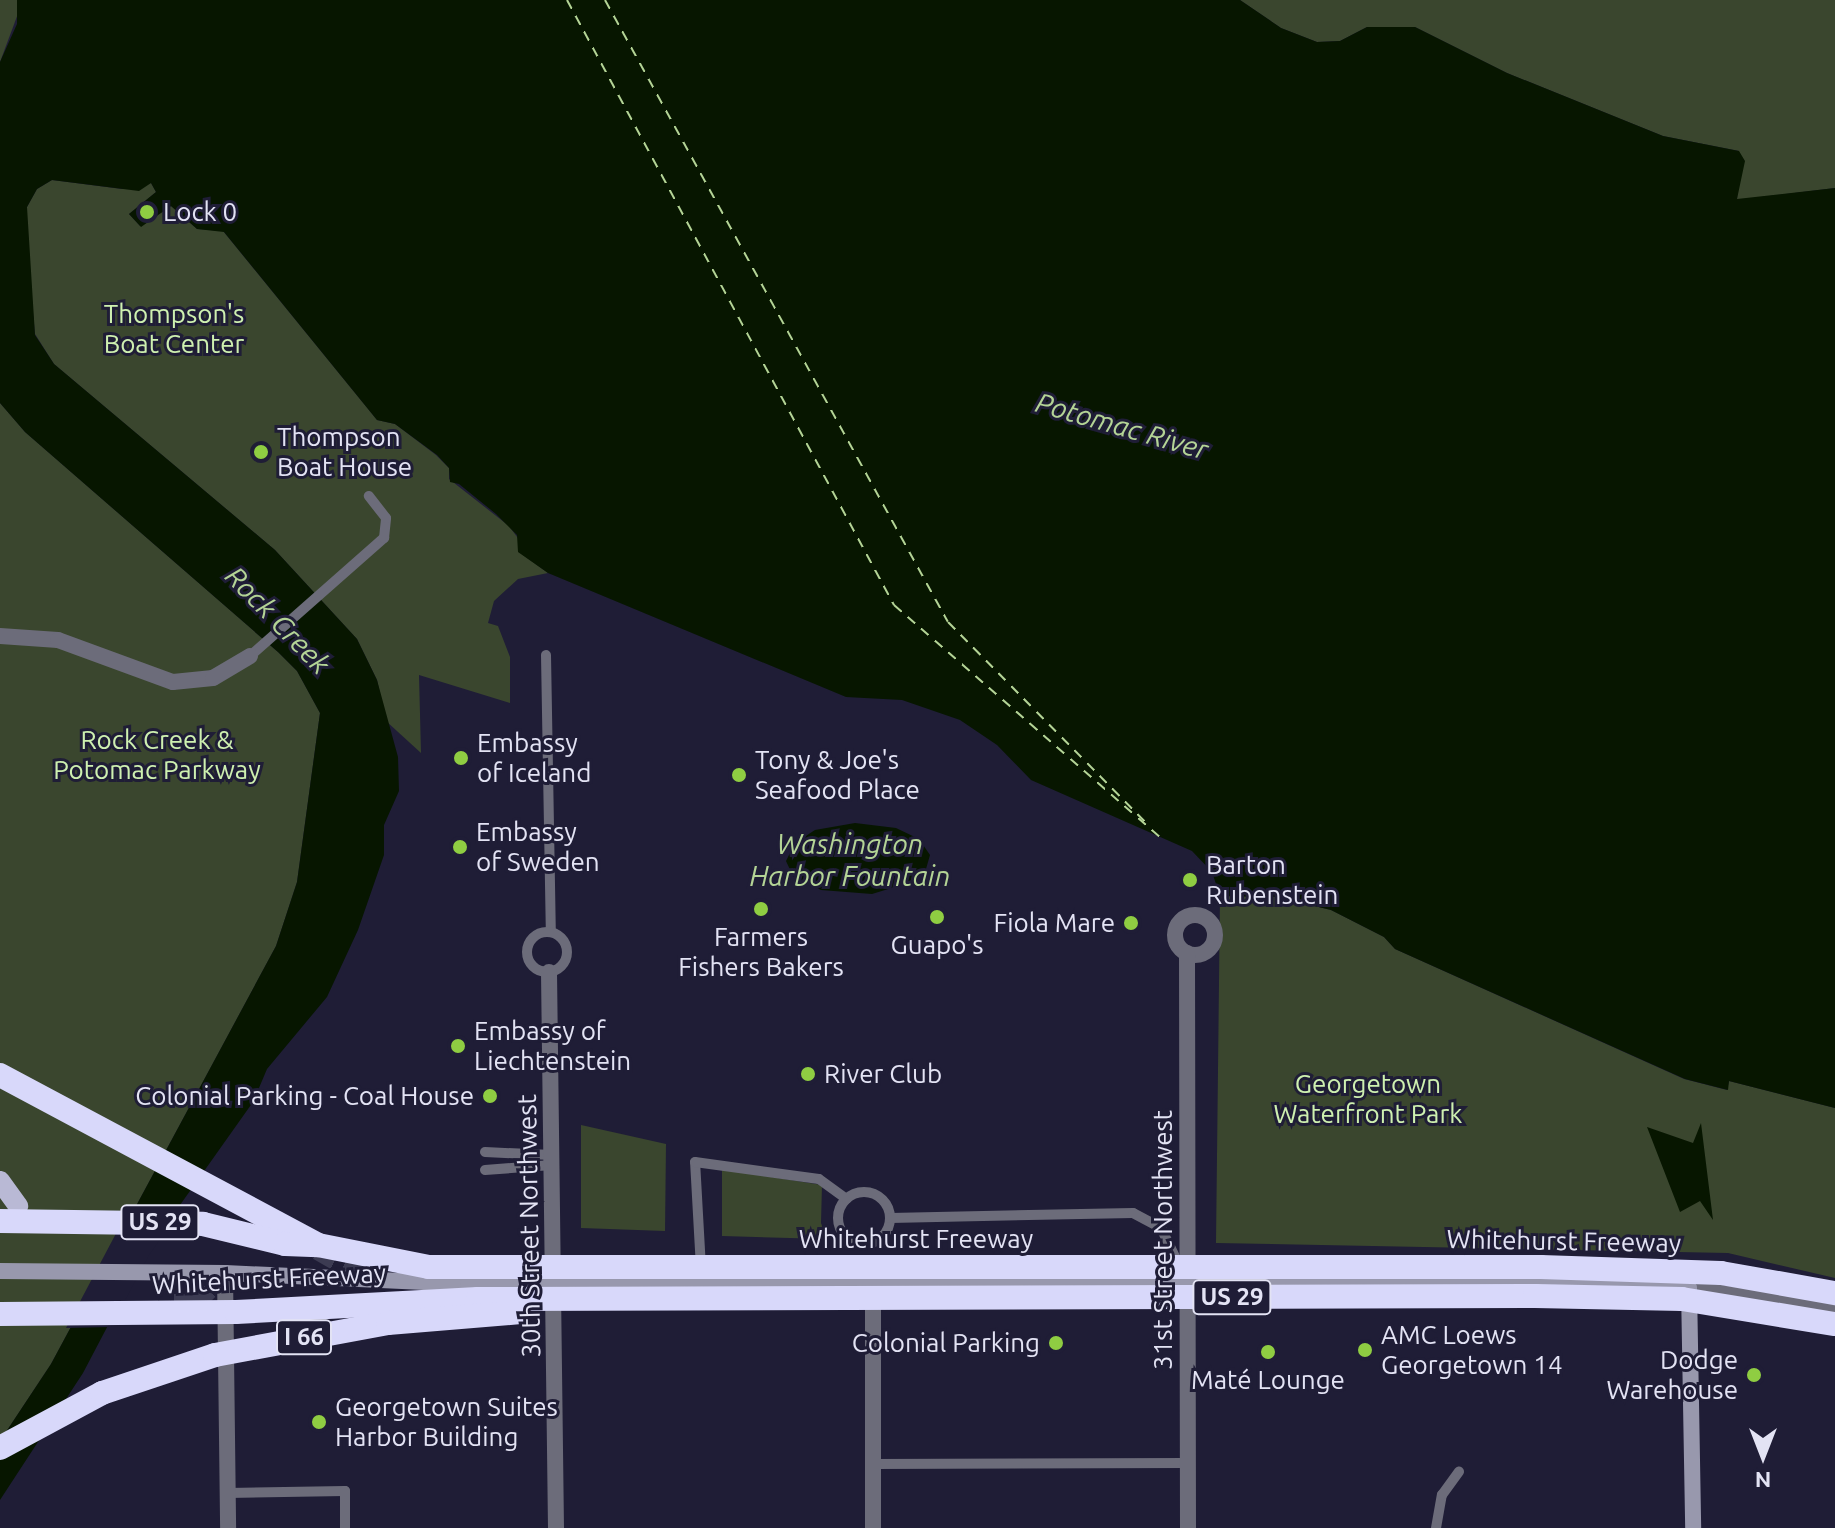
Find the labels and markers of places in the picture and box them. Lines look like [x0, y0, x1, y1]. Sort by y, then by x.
place label: Lock 0 [163, 196, 237, 228]
marker: Lock 0 [138, 203, 156, 221]
place label: Thompson Boat House [277, 421, 412, 482]
marker: Thompson Boat House [252, 443, 270, 461]
place label: Embassy of Iceland [477, 727, 591, 788]
place label: Tony & Joe's Seafood Place [755, 744, 920, 806]
marker: Embassy of Iceland [452, 749, 470, 767]
marker: Tony & Joe's Seafood Place [730, 766, 748, 784]
place label: Embassy of Sweden [476, 816, 600, 878]
marker: Embassy of Sweden [451, 838, 469, 856]
place label: Barton Rubenstein [1206, 849, 1338, 910]
marker: Barton Rubenstein [1181, 871, 1199, 889]
marker: Farmers Fishers Bakers [752, 900, 770, 918]
place label: Fiola Mare [993, 907, 1115, 939]
marker: Guapo's [928, 908, 946, 926]
marker: Fiola Mare [1122, 914, 1140, 932]
place label: Farmers Fishers Bakers [678, 921, 844, 982]
place label: Guapo's [891, 929, 983, 961]
place label: Embassy of Liechtenstein [474, 1015, 631, 1076]
marker: Embassy of Liechtenstein [449, 1037, 467, 1055]
place label: River Club [824, 1058, 942, 1090]
marker: River Club [799, 1065, 817, 1083]
place label: Colonial Parking - Coal House [135, 1080, 474, 1112]
marker: Colonial Parking - Coal House [481, 1087, 499, 1105]
place label: AMC Loews Georgetown 14 [1381, 1319, 1563, 1380]
place label: Colonial Parking [852, 1327, 1040, 1359]
marker: Colonial Parking [1047, 1334, 1065, 1352]
marker: AMC Loews Georgetown 14 [1356, 1341, 1374, 1359]
marker: Maté Lounge [1259, 1343, 1277, 1361]
place label: Dodge Warehouse [1606, 1344, 1738, 1406]
place label: Maté Lounge [1191, 1364, 1345, 1396]
marker: Dodge Warehouse [1745, 1366, 1763, 1384]
place label: Georgetown Suites Harbor Building [335, 1391, 558, 1452]
marker: Georgetown Suites Harbor Building [310, 1413, 328, 1431]

